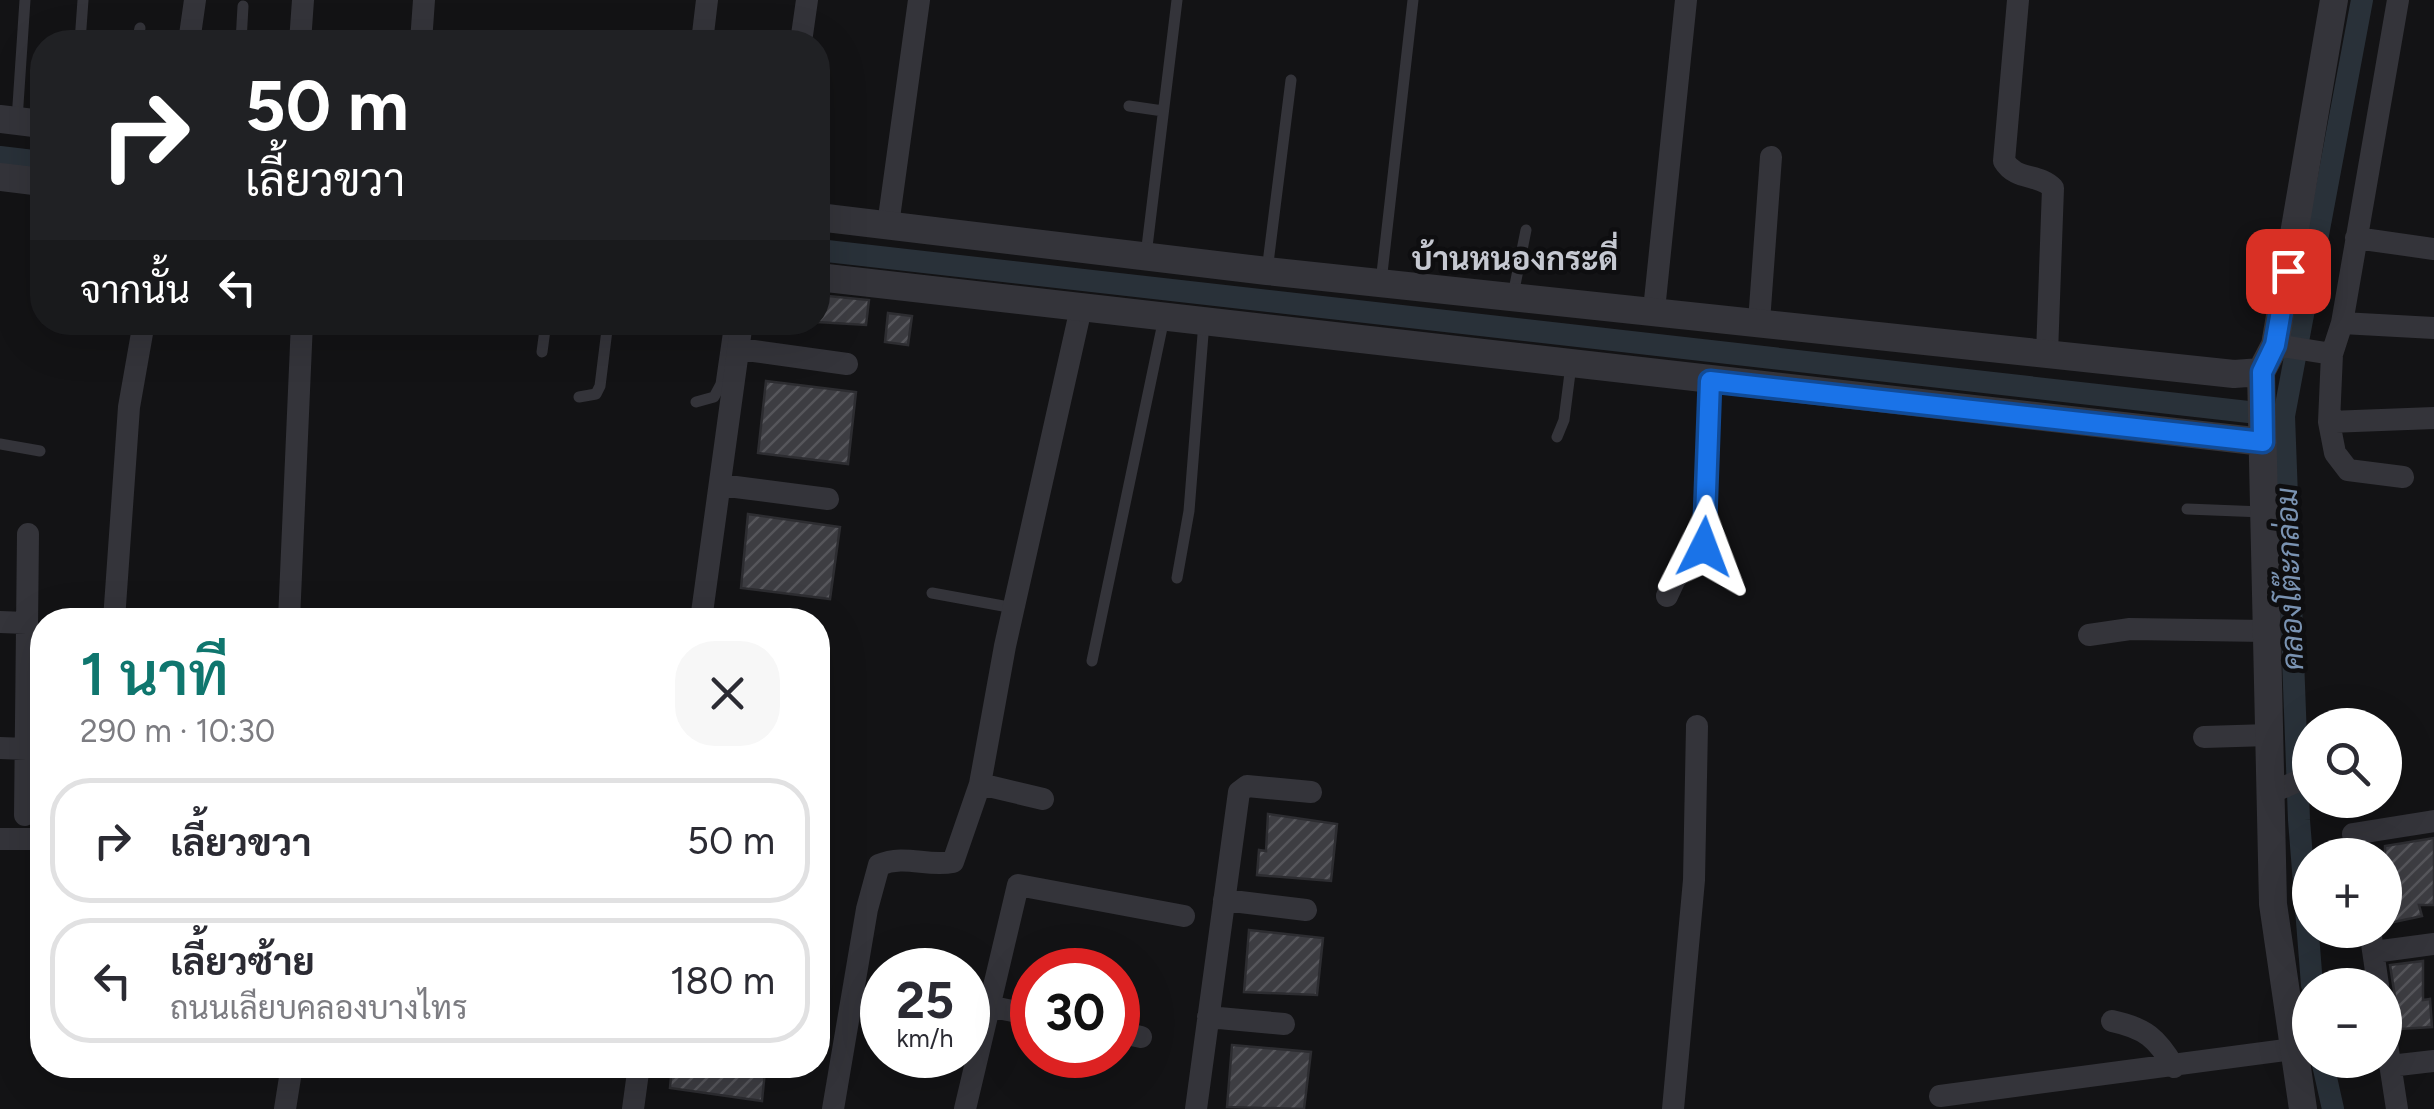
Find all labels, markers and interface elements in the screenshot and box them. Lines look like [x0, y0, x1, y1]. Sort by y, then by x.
text: 50 m [245, 63, 409, 148]
icon: right [80, 70, 210, 200]
text: เลี้ยวขวา [245, 153, 405, 207]
pin [2246, 229, 2331, 314]
district label: บ้านหนองกระดี่ [1412, 231, 1618, 278]
icon: arrive [2261, 244, 2316, 299]
icon: left [210, 260, 265, 315]
text: จากนั้น [80, 267, 190, 313]
water label: คลองโต๊ะกล่อม [2267, 487, 2311, 671]
position arrow [1652, 495, 1756, 599]
text: 1 นาที [80, 638, 229, 710]
button: close [675, 641, 780, 746]
map controls [2292, 708, 2402, 1078]
button: search [2292, 708, 2402, 818]
text: 290 m · 10:30 [80, 712, 275, 750]
icon: right [85, 813, 140, 868]
text: 50 m [687, 818, 775, 864]
text: เลี้ยวขวา [170, 820, 312, 866]
button: + [2292, 838, 2402, 948]
text: เลี้ยวซ้าย [170, 939, 315, 985]
speed limit sign: 30 [1010, 948, 1140, 1078]
icon: left [85, 953, 140, 1008]
text: 180 m [670, 958, 775, 1004]
button: − [2292, 968, 2402, 1078]
text: 25 [896, 970, 954, 1031]
text: ถนนเลียบคลองบางไทร [170, 989, 468, 1027]
text: km/h [896, 1023, 954, 1053]

